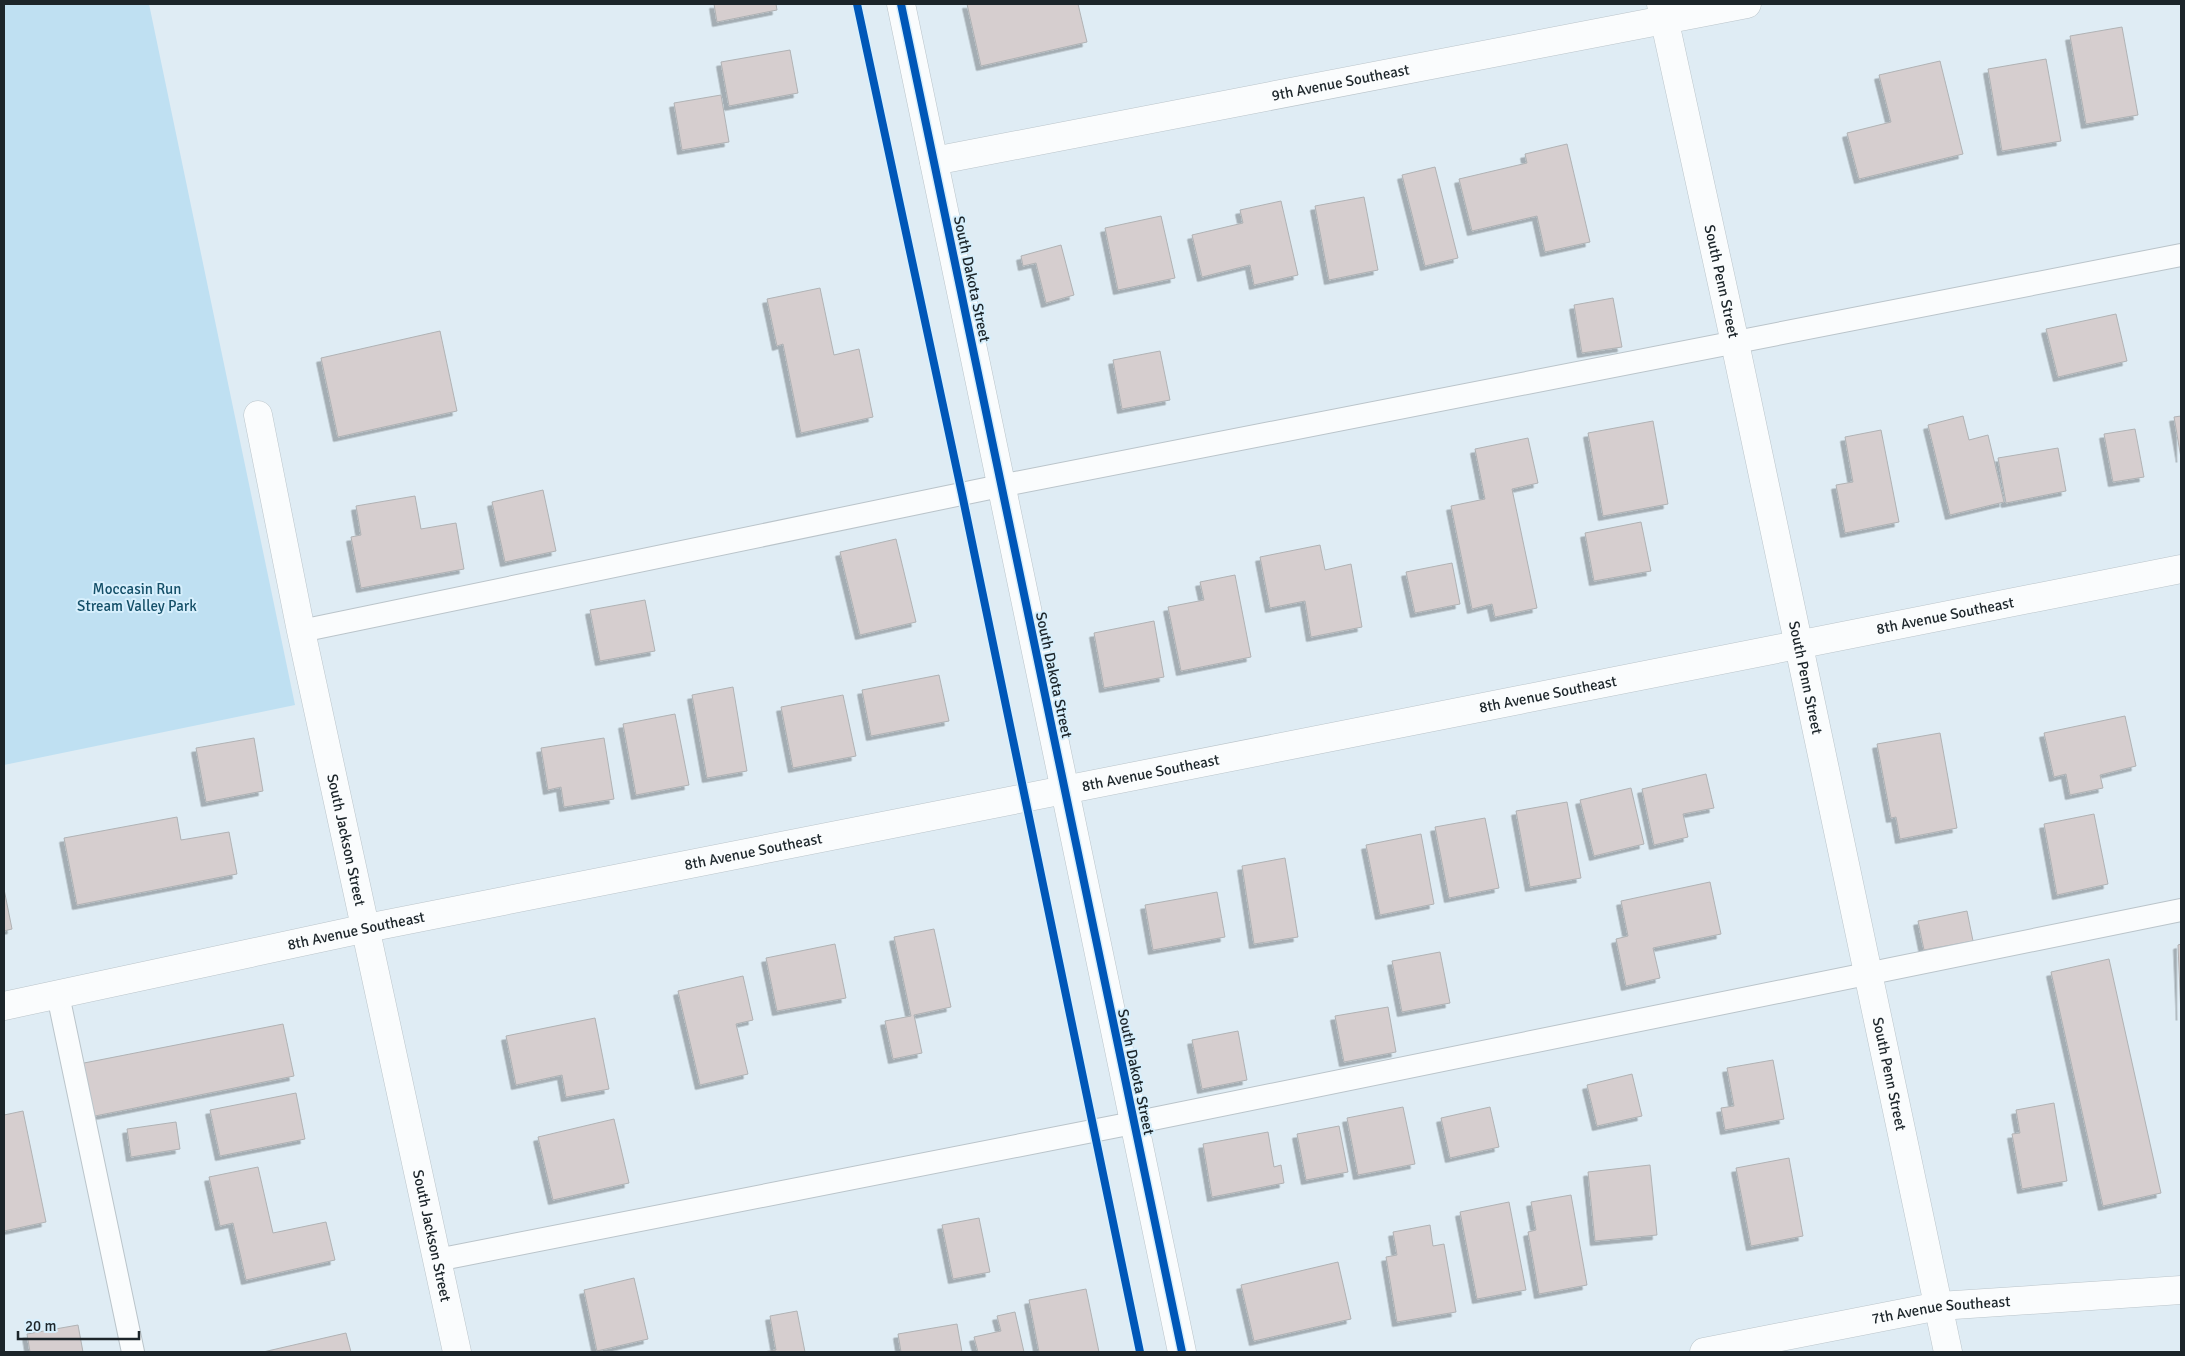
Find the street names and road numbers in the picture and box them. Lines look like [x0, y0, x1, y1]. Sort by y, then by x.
street label: 9th Avenue Southeast [1270, 60, 1411, 105]
street label: South Dakota Street [950, 214, 994, 344]
street label: South Penn Street [1700, 223, 1743, 340]
street label: 8th Avenue Southeast [1875, 593, 2015, 638]
street label: South Dakota Street [1032, 610, 1076, 740]
street label: South Penn Street [1785, 619, 1826, 736]
street label: 8th Avenue Southeast [1477, 672, 1618, 717]
street label: 8th Avenue Southeast [1080, 751, 1221, 795]
street label: South Jackson Street [323, 772, 369, 908]
street label: 8th Avenue Southeast [683, 829, 824, 874]
street label: 8th Avenue Southeast [286, 908, 426, 954]
street label: South Dakota Street [1114, 1007, 1158, 1137]
street label: South Penn Street [1869, 1016, 1910, 1132]
street label: South Jackson Street [409, 1168, 455, 1303]
street label: 7th Avenue Southeast [1870, 1292, 2011, 1328]

